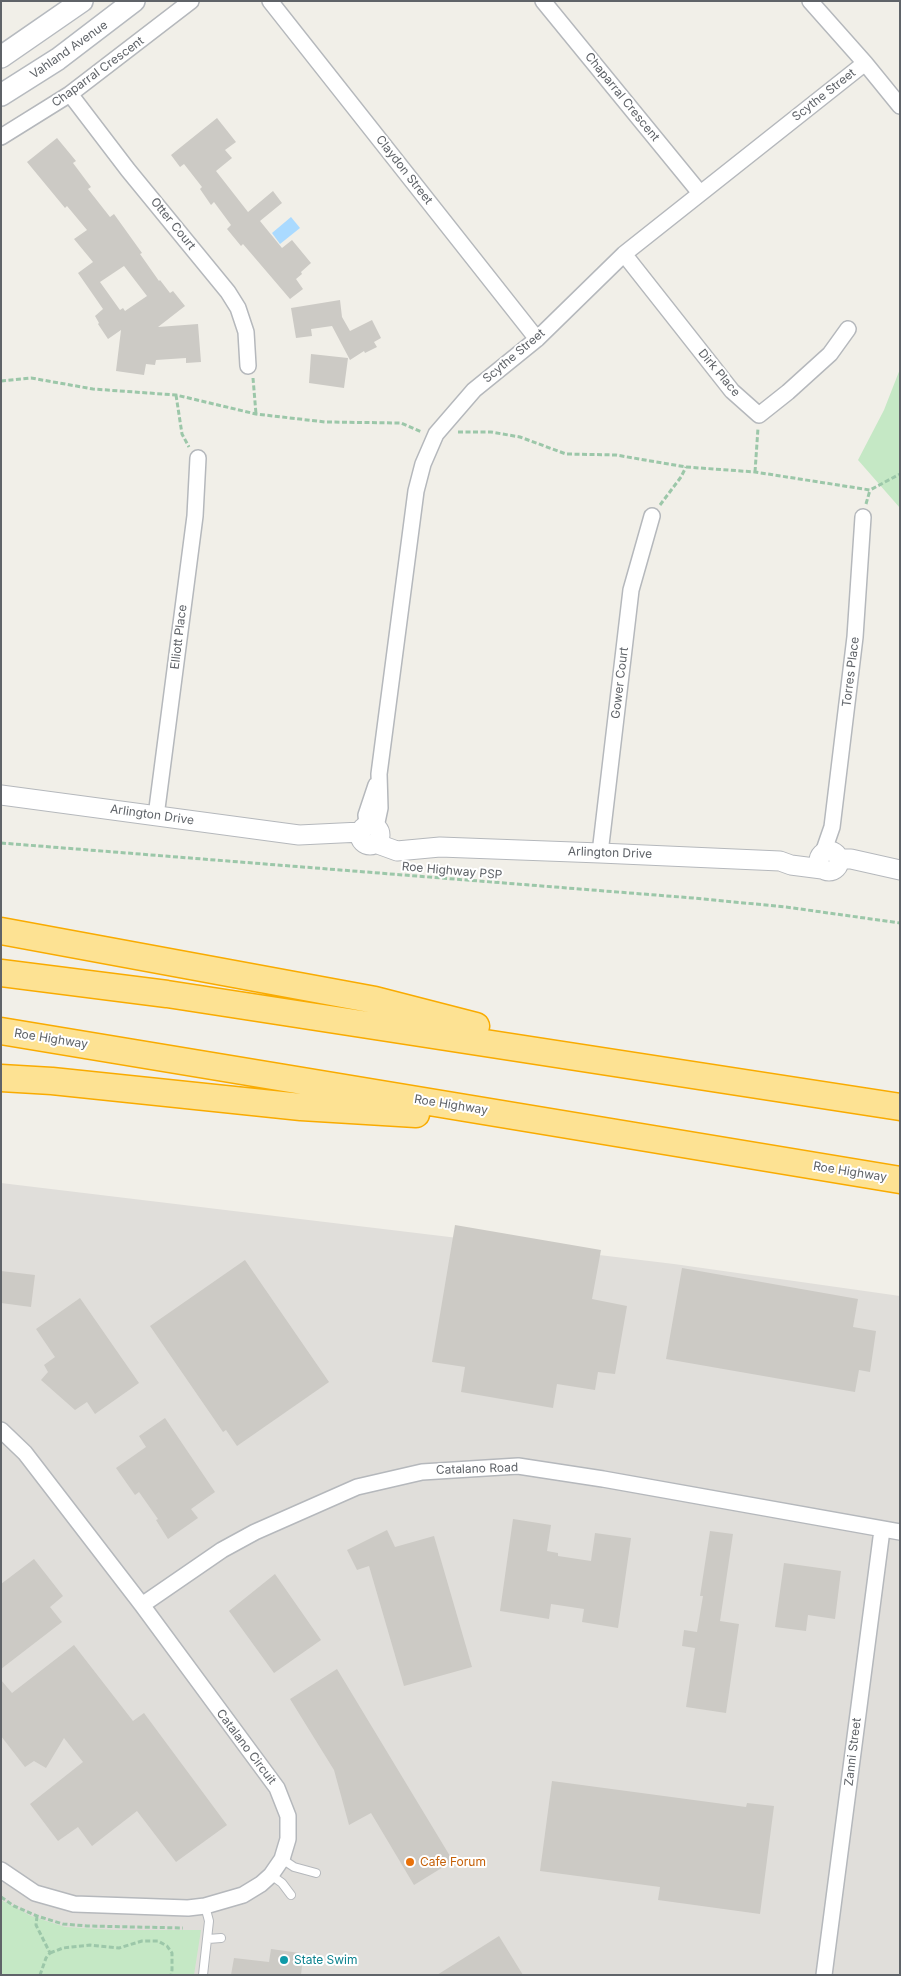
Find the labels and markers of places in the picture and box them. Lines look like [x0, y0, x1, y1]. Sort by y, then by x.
place label: Cafe Forum [420, 1855, 486, 1869]
marker: Cafe Forum [404, 1856, 416, 1868]
place label: State Swim [294, 1953, 358, 1967]
marker: State Swim [278, 1954, 290, 1966]

